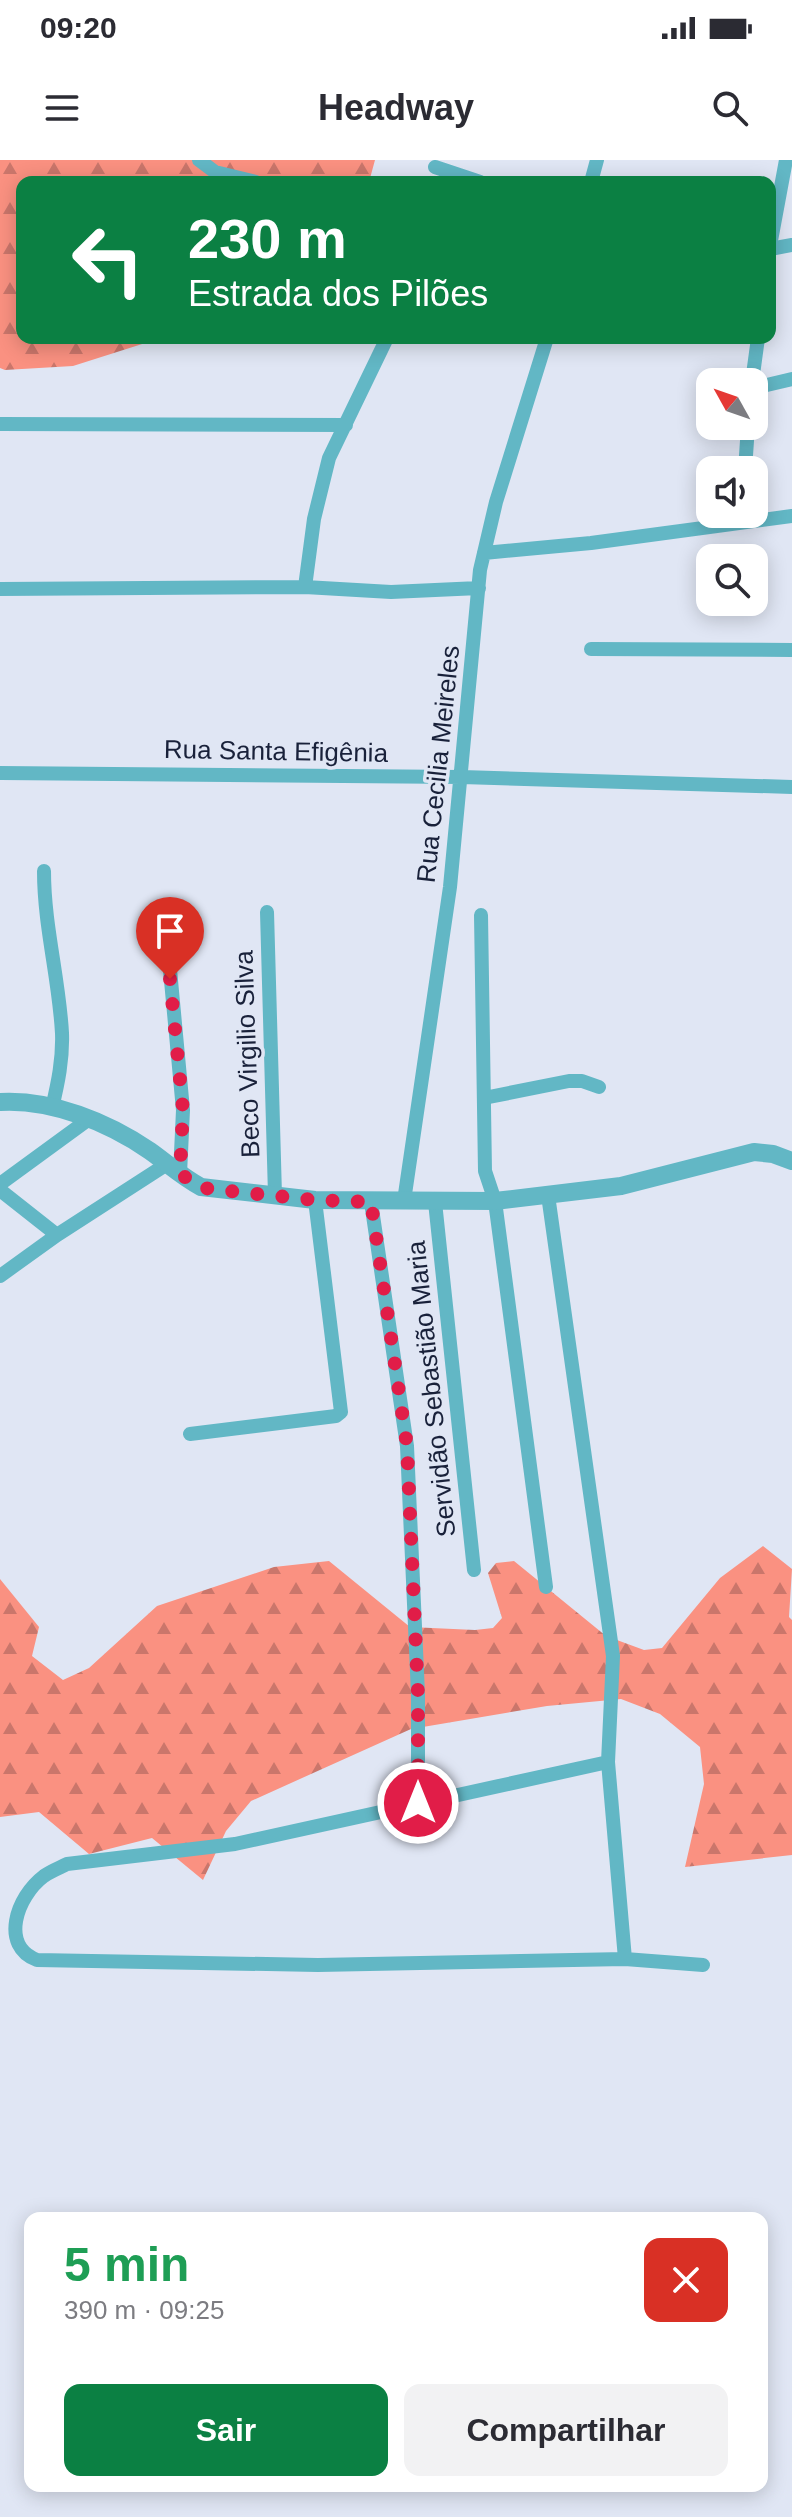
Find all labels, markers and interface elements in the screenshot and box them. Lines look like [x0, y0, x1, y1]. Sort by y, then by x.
text: 09:20 [40, 11, 117, 44]
icon: menu [40, 86, 84, 130]
icon: search [708, 86, 752, 130]
text: Headway [318, 87, 474, 128]
text: 230 m [188, 207, 347, 270]
icon: left [56, 208, 160, 312]
text: Estrada dos Pilões [188, 273, 488, 314]
north arrow [696, 368, 768, 440]
map controls [696, 368, 768, 616]
button: sound [696, 456, 768, 528]
button: search [696, 544, 768, 616]
street label: Rua Cecilia Meireles [411, 644, 465, 884]
street label: Rua Santa Efigênia [164, 734, 389, 768]
pin [136, 897, 204, 979]
icon: arrive [148, 909, 192, 953]
street label: Beco Virgilio Silva [228, 949, 266, 1158]
street label: Servidão Sebastião Maria [400, 1239, 461, 1539]
position arrow [376, 1761, 460, 1845]
text: 5 min [64, 2238, 189, 2291]
button: close [644, 2238, 728, 2322]
text: 390 m · 09:25 [64, 2295, 224, 2325]
button: Sair [64, 2384, 388, 2476]
button: Compartilhar [404, 2384, 728, 2476]

